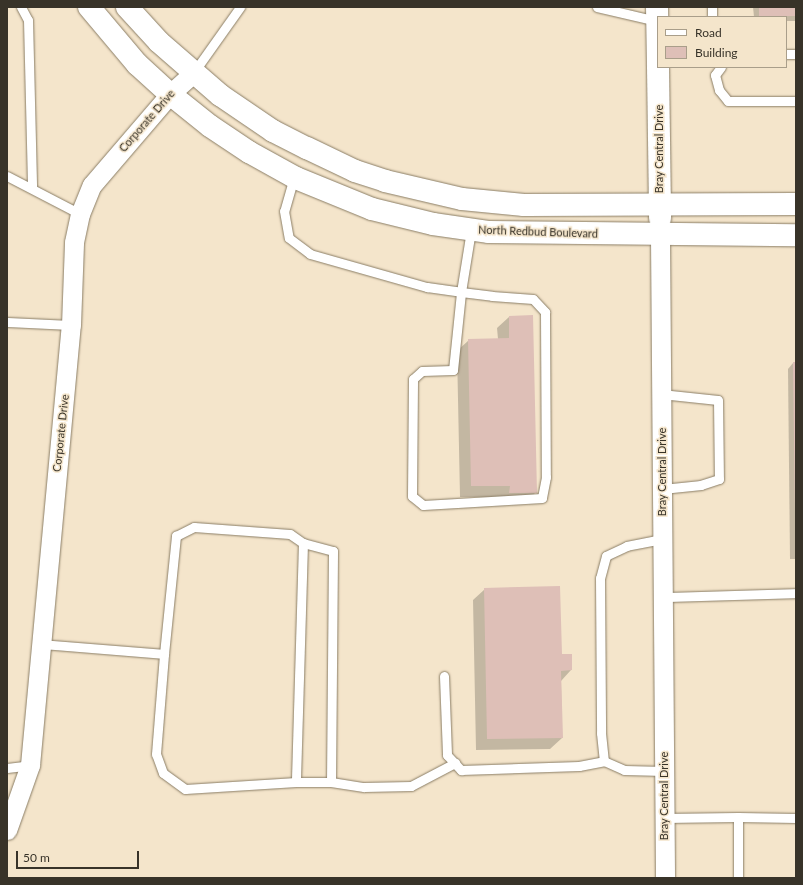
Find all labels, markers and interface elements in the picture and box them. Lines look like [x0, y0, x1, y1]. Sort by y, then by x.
legend [657, 16, 787, 68]
text: Road [695, 25, 722, 40]
text: Building [695, 45, 738, 60]
street label: Corporate Drive [116, 87, 178, 155]
street label: Bray Central Drive [652, 105, 666, 193]
street label: North Redbud Boulevard [478, 223, 598, 241]
street label: Corporate Drive [50, 394, 72, 472]
street label: Bray Central Drive [655, 428, 669, 516]
street label: Bray Central Drive [657, 752, 671, 840]
scale bar [18, 843, 141, 869]
text: 50 m [23, 850, 50, 865]

